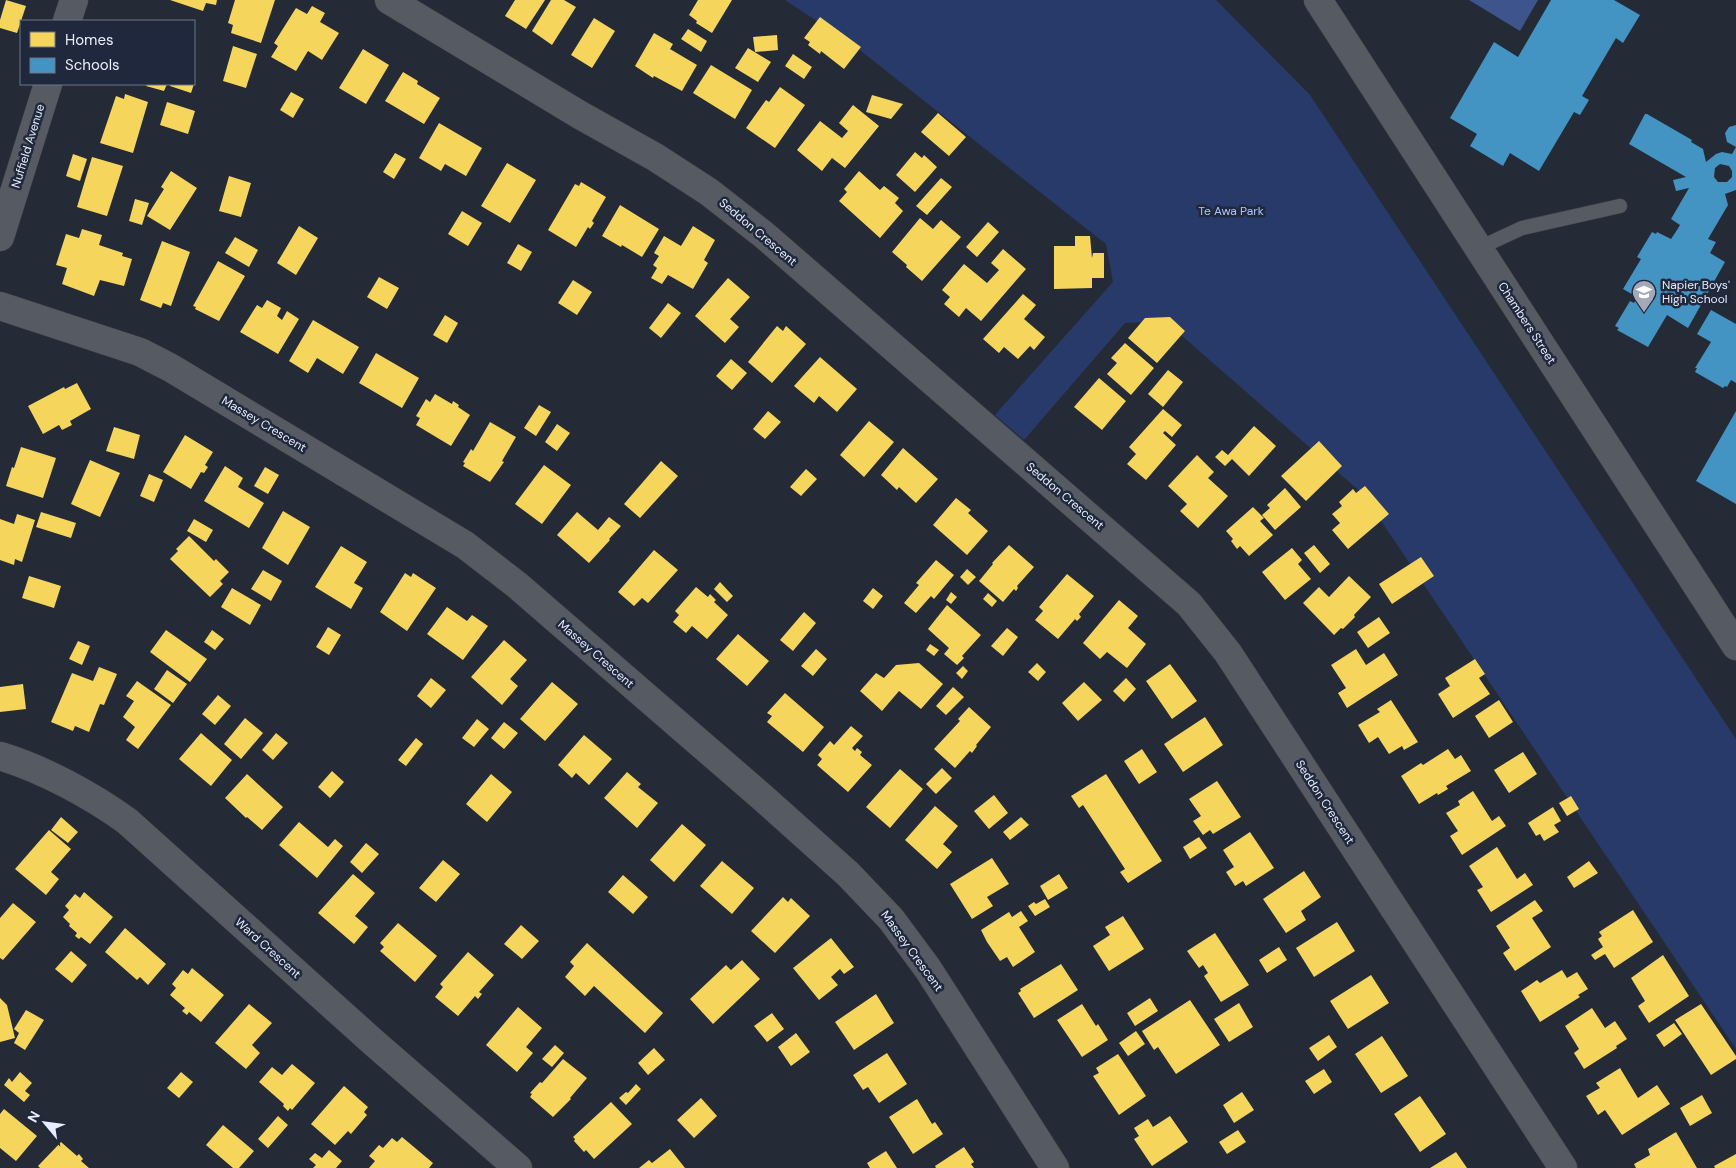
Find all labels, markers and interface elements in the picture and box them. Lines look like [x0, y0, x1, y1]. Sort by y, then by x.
legend [20, 20, 195, 85]
text: Homes [65, 30, 114, 50]
text: Schools [65, 55, 120, 75]
street label: Nuffield Avenue [8, 102, 48, 190]
street label: Seddon Crescent [716, 195, 801, 269]
park label: Te Awa Park [1198, 203, 1264, 219]
place label: Napier Boys' High School [1662, 277, 1730, 307]
street label: Chambers Street [1494, 279, 1560, 367]
school or university icon: Napier Boys' High School [1631, 279, 1657, 313]
street label: Massey Crescent [219, 392, 310, 456]
street label: Seddon Crescent [1023, 459, 1108, 533]
street label: Massey Crescent [555, 616, 638, 692]
street label: Seddon Crescent [1292, 757, 1358, 847]
street label: Massey Crescent [877, 907, 947, 995]
street label: Ward Crescent [232, 914, 305, 982]
north arrow [20, 1098, 70, 1148]
text: N [23, 1108, 44, 1126]

